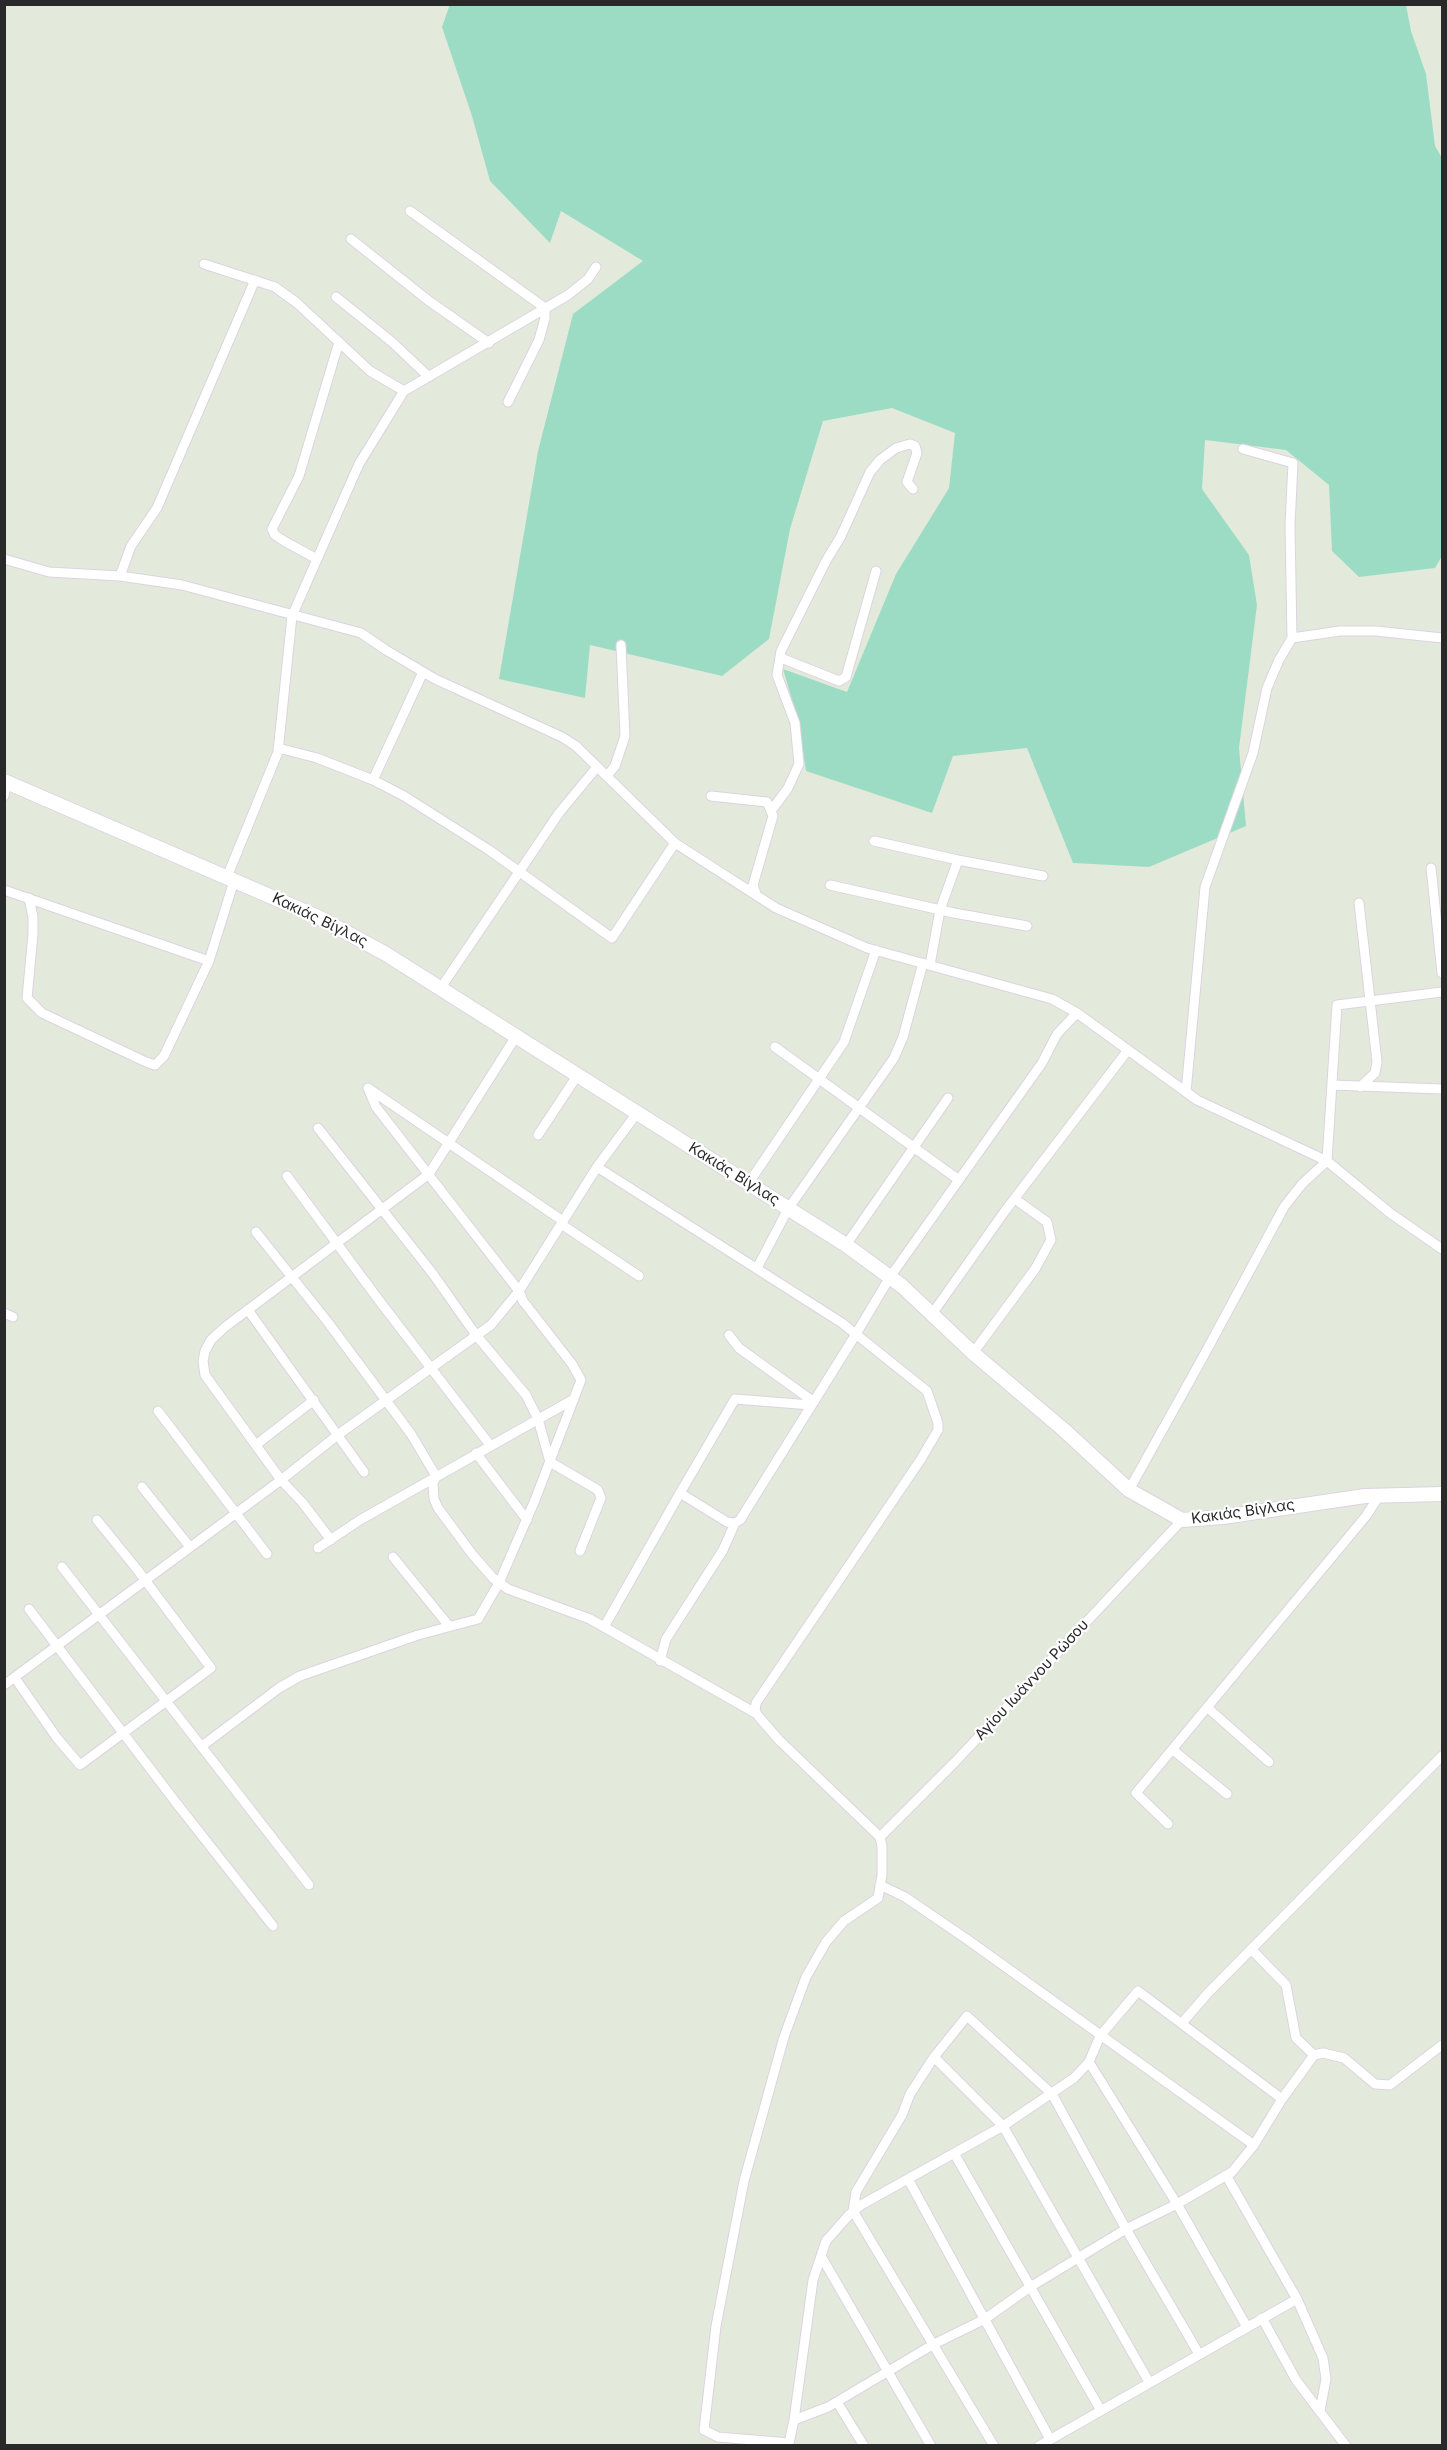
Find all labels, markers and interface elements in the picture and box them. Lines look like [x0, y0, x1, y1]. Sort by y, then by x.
street label: Κακιάς Βίγλας [269, 889, 371, 951]
street label: Κακιάς Βίγλας [685, 1139, 783, 1209]
street label: Κακιάς Βίγλας [1190, 1496, 1296, 1528]
street label: Αγίου Ιωάννου Ρώσου [971, 1616, 1093, 1744]

